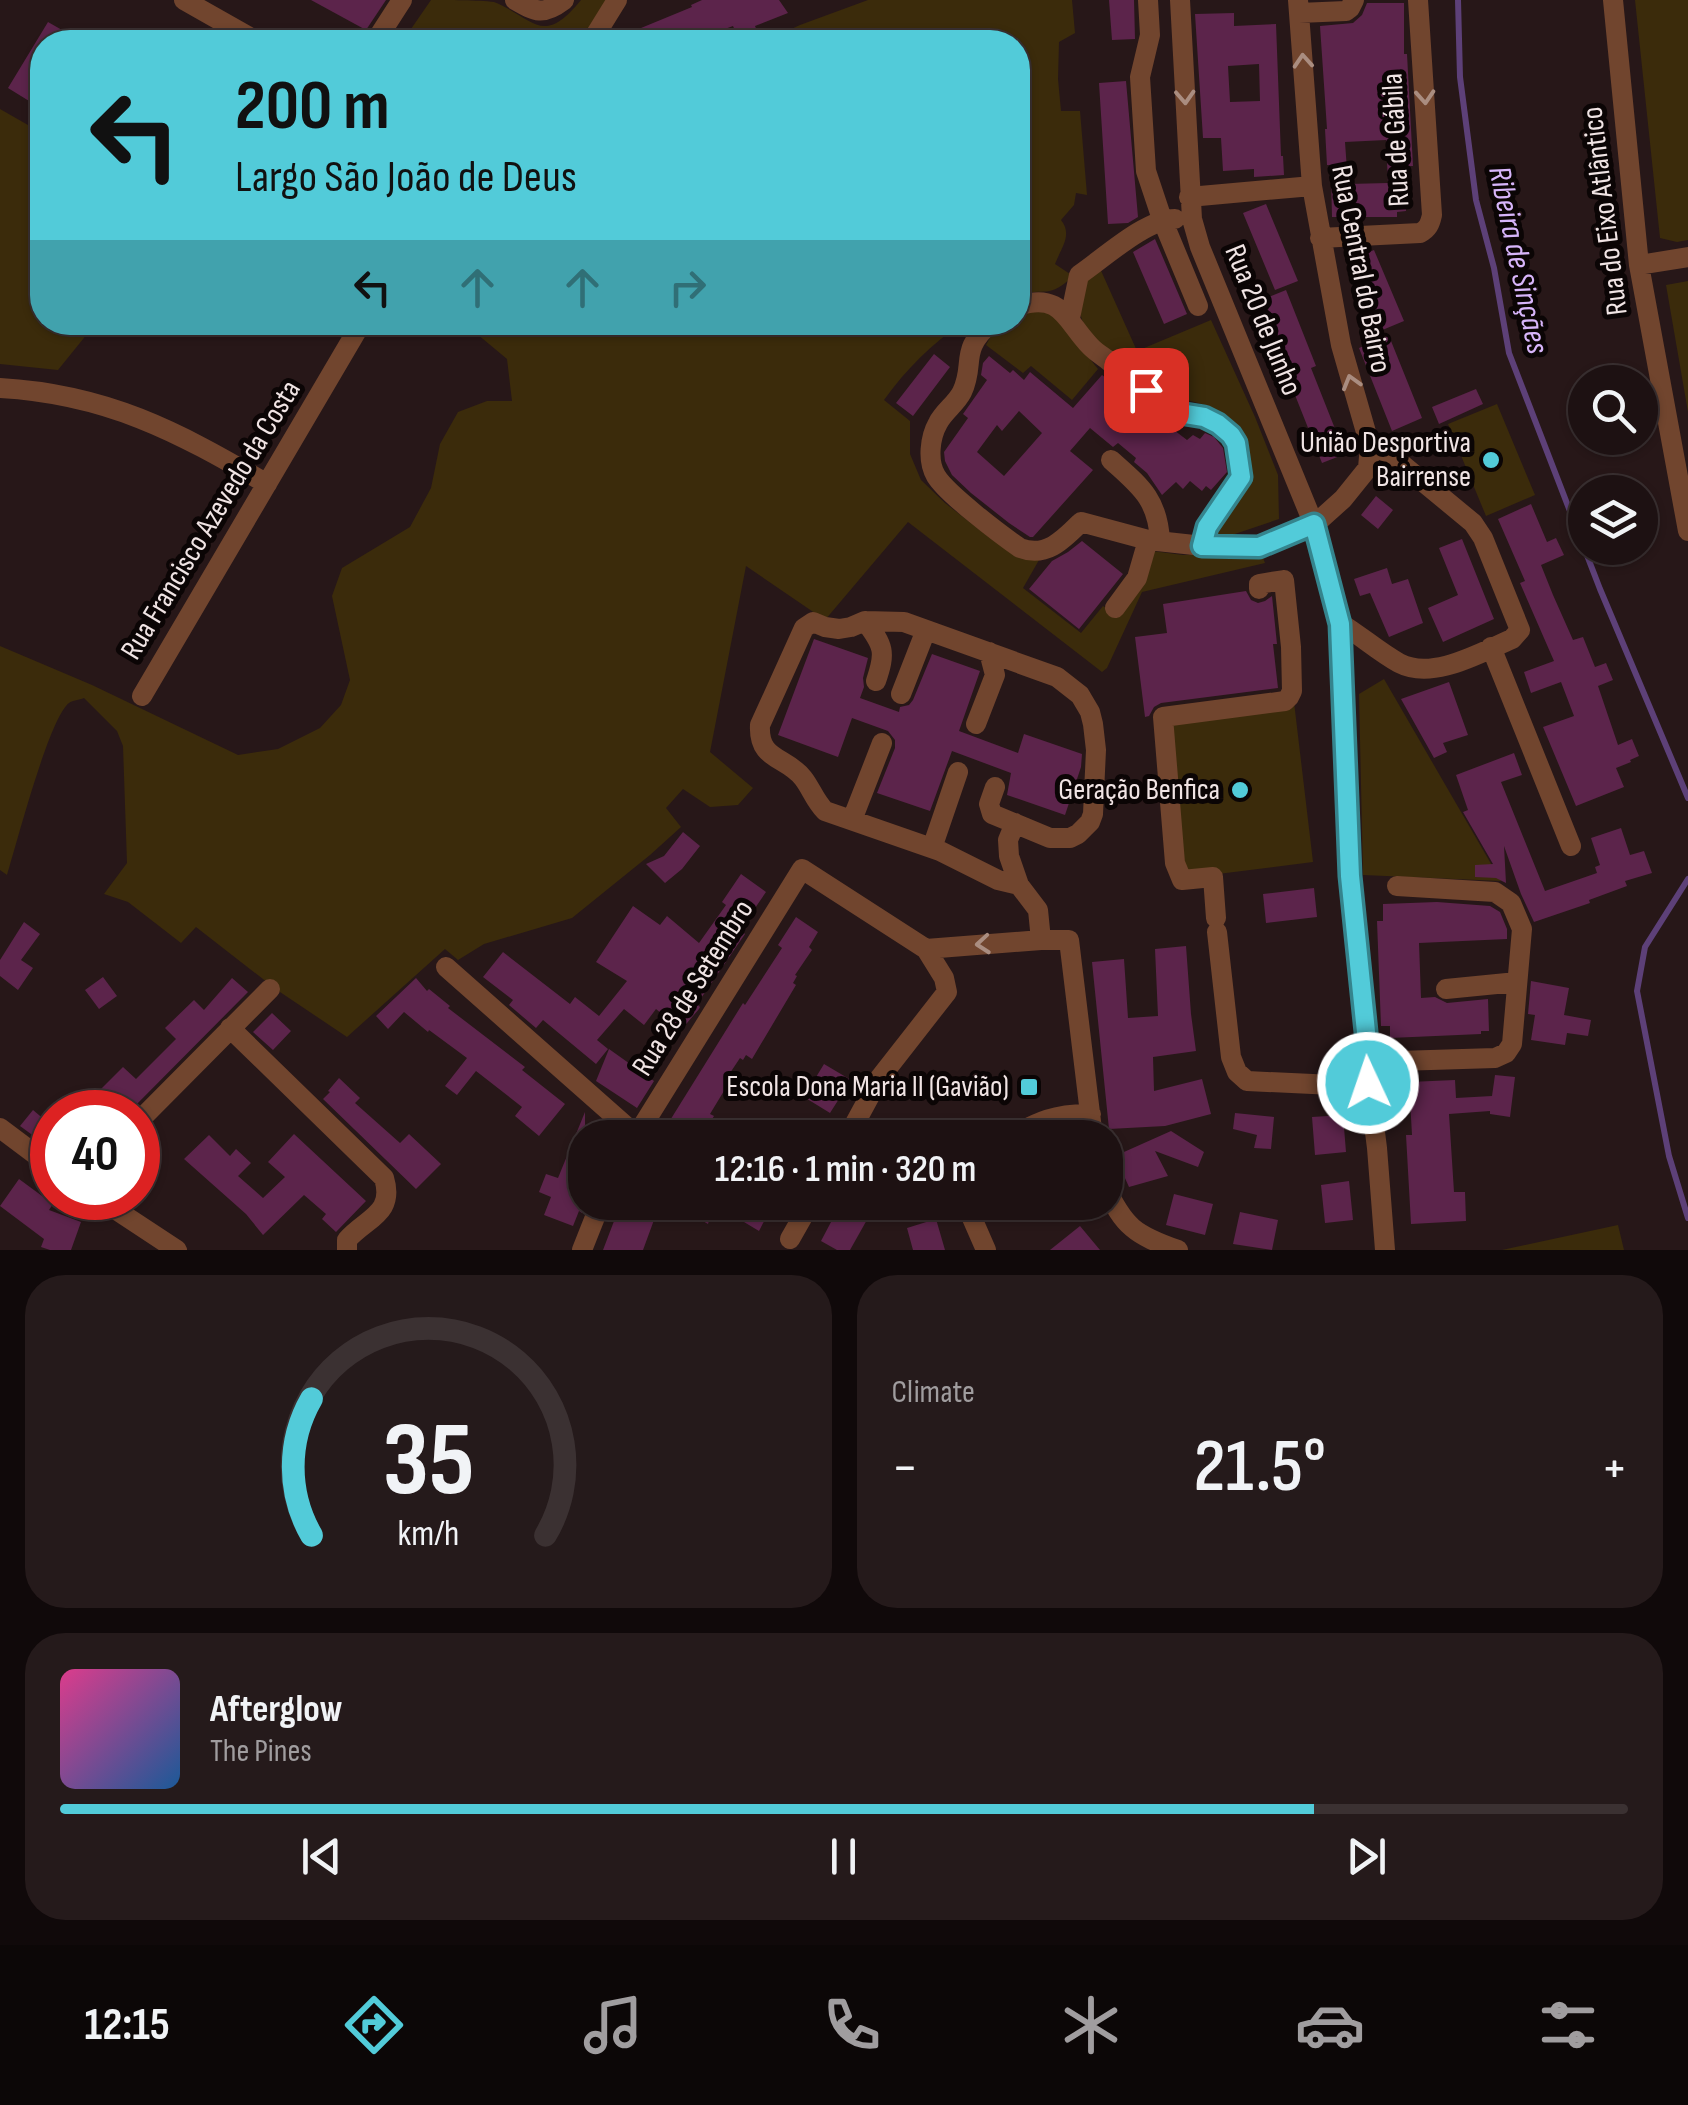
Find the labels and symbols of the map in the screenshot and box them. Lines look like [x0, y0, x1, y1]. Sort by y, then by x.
one-way arrow [1292, 53, 1314, 69]
street label: Rua de Gábila [1375, 72, 1417, 208]
one-way arrow [1174, 90, 1195, 106]
one-way arrow [1413, 90, 1435, 106]
street label: Rua do Eixo Atlântico [1574, 105, 1636, 317]
street label: Rua Central do Bairro [1323, 162, 1399, 376]
water label: Ribeira de Sinçães [1479, 163, 1557, 358]
street label: Rua 20 de Junho [1216, 239, 1310, 401]
pin [1104, 348, 1189, 433]
street label: Rua Francisco Azevedo da Costa [113, 374, 309, 666]
one-way arrow [1342, 374, 1363, 391]
place label: União Desportiva Bairrense [1300, 425, 1471, 495]
marker: União Desportiva Bairrense [1480, 449, 1502, 471]
place label: Geração Benfica [1058, 772, 1220, 808]
marker: Geração Benfica [1229, 779, 1251, 801]
street label: Rua 28 de Setembro [625, 893, 761, 1083]
one-way arrow [975, 933, 991, 955]
position arrow [1316, 1031, 1420, 1135]
place label: Escola Dona Maria II (Gavião) [726, 1069, 1009, 1105]
marker: Escola Dona Maria II (Gavião) [1018, 1076, 1040, 1098]
speed limit sign: 40 [30, 1090, 160, 1220]

